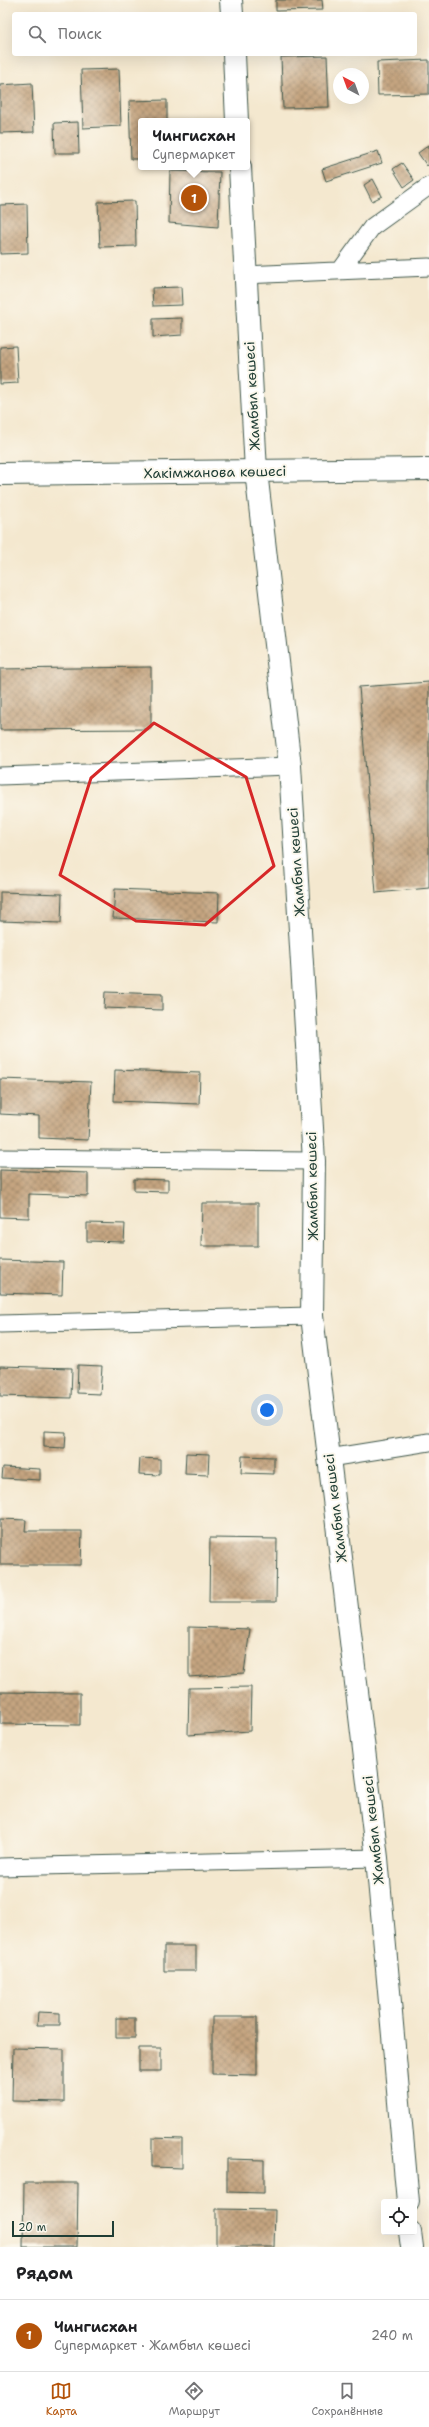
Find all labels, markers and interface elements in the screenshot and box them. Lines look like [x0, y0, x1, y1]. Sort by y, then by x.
search box [12, 12, 417, 56]
icon: search [26, 23, 48, 45]
text: Поиск [58, 24, 102, 44]
north arrow [333, 68, 369, 104]
popup [138, 118, 250, 170]
text: Чингисхан [152, 126, 236, 146]
text: Супермаркет [152, 146, 235, 163]
pin: 1 [181, 183, 207, 213]
street label: Жамбыл көшесі [240, 341, 264, 451]
street label: Хакімжанова көшесі [144, 462, 286, 482]
street label: Жамбыл көшесі [283, 807, 309, 917]
street label: Жамбыл көшесі [302, 1131, 322, 1241]
your location [257, 1400, 277, 1420]
street label: Жамбыл көшесі [319, 1453, 351, 1563]
street label: Жамбыл көшесі [358, 1775, 388, 1885]
map controls [381, 2199, 417, 2235]
button: locate [381, 2199, 417, 2235]
scale bar [12, 2219, 114, 2238]
text: 20 m [18, 2220, 46, 2235]
text: Рядом [16, 2262, 73, 2284]
text: Чингисхан [54, 2317, 138, 2337]
text: 1 [26, 2327, 32, 2344]
text: 240 m [371, 2327, 413, 2344]
text: Супермаркет · Жамбыл көшесі [54, 2337, 251, 2354]
tab: Карта [46, 2380, 77, 2419]
tab: Маршрут [169, 2380, 220, 2419]
tab: Сохранённые [311, 2380, 383, 2419]

